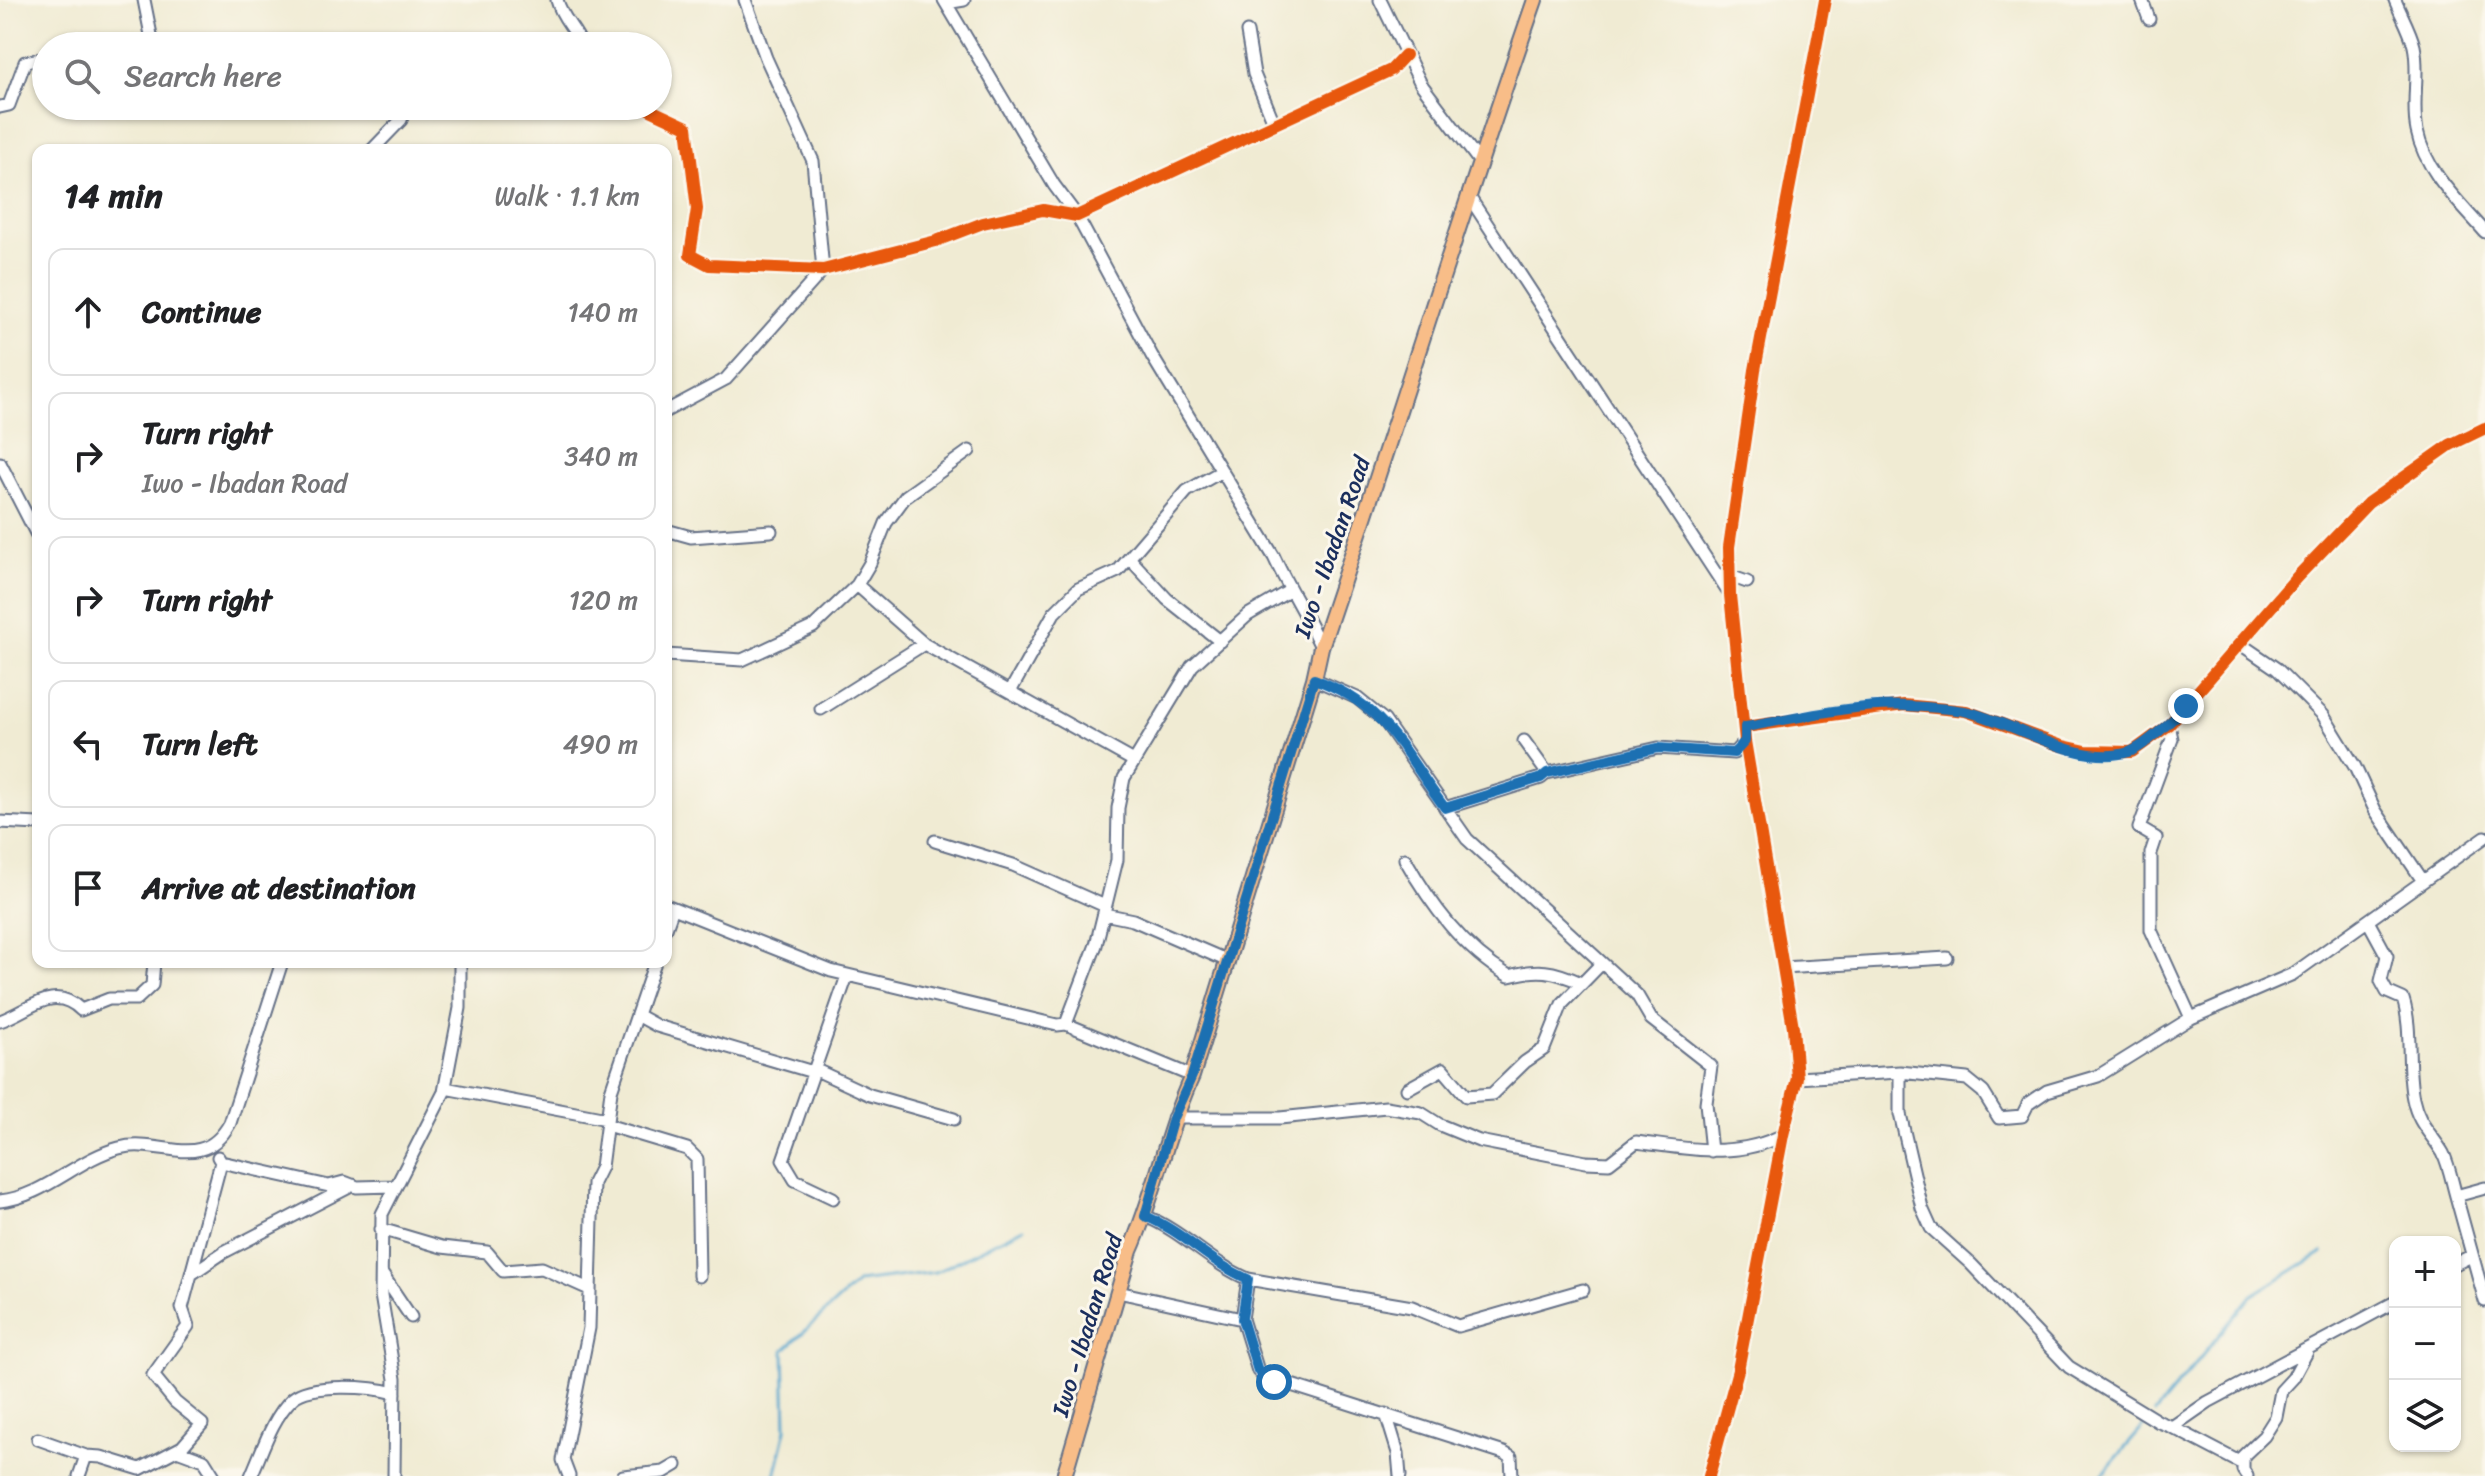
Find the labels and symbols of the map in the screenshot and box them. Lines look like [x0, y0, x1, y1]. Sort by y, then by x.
street label: Iwo - Ibadan Road [1281, 449, 1383, 644]
route end [2168, 688, 2204, 724]
street label: Iwo - Ibadan Road [1039, 1227, 1135, 1423]
route start [1256, 1364, 1292, 1400]

